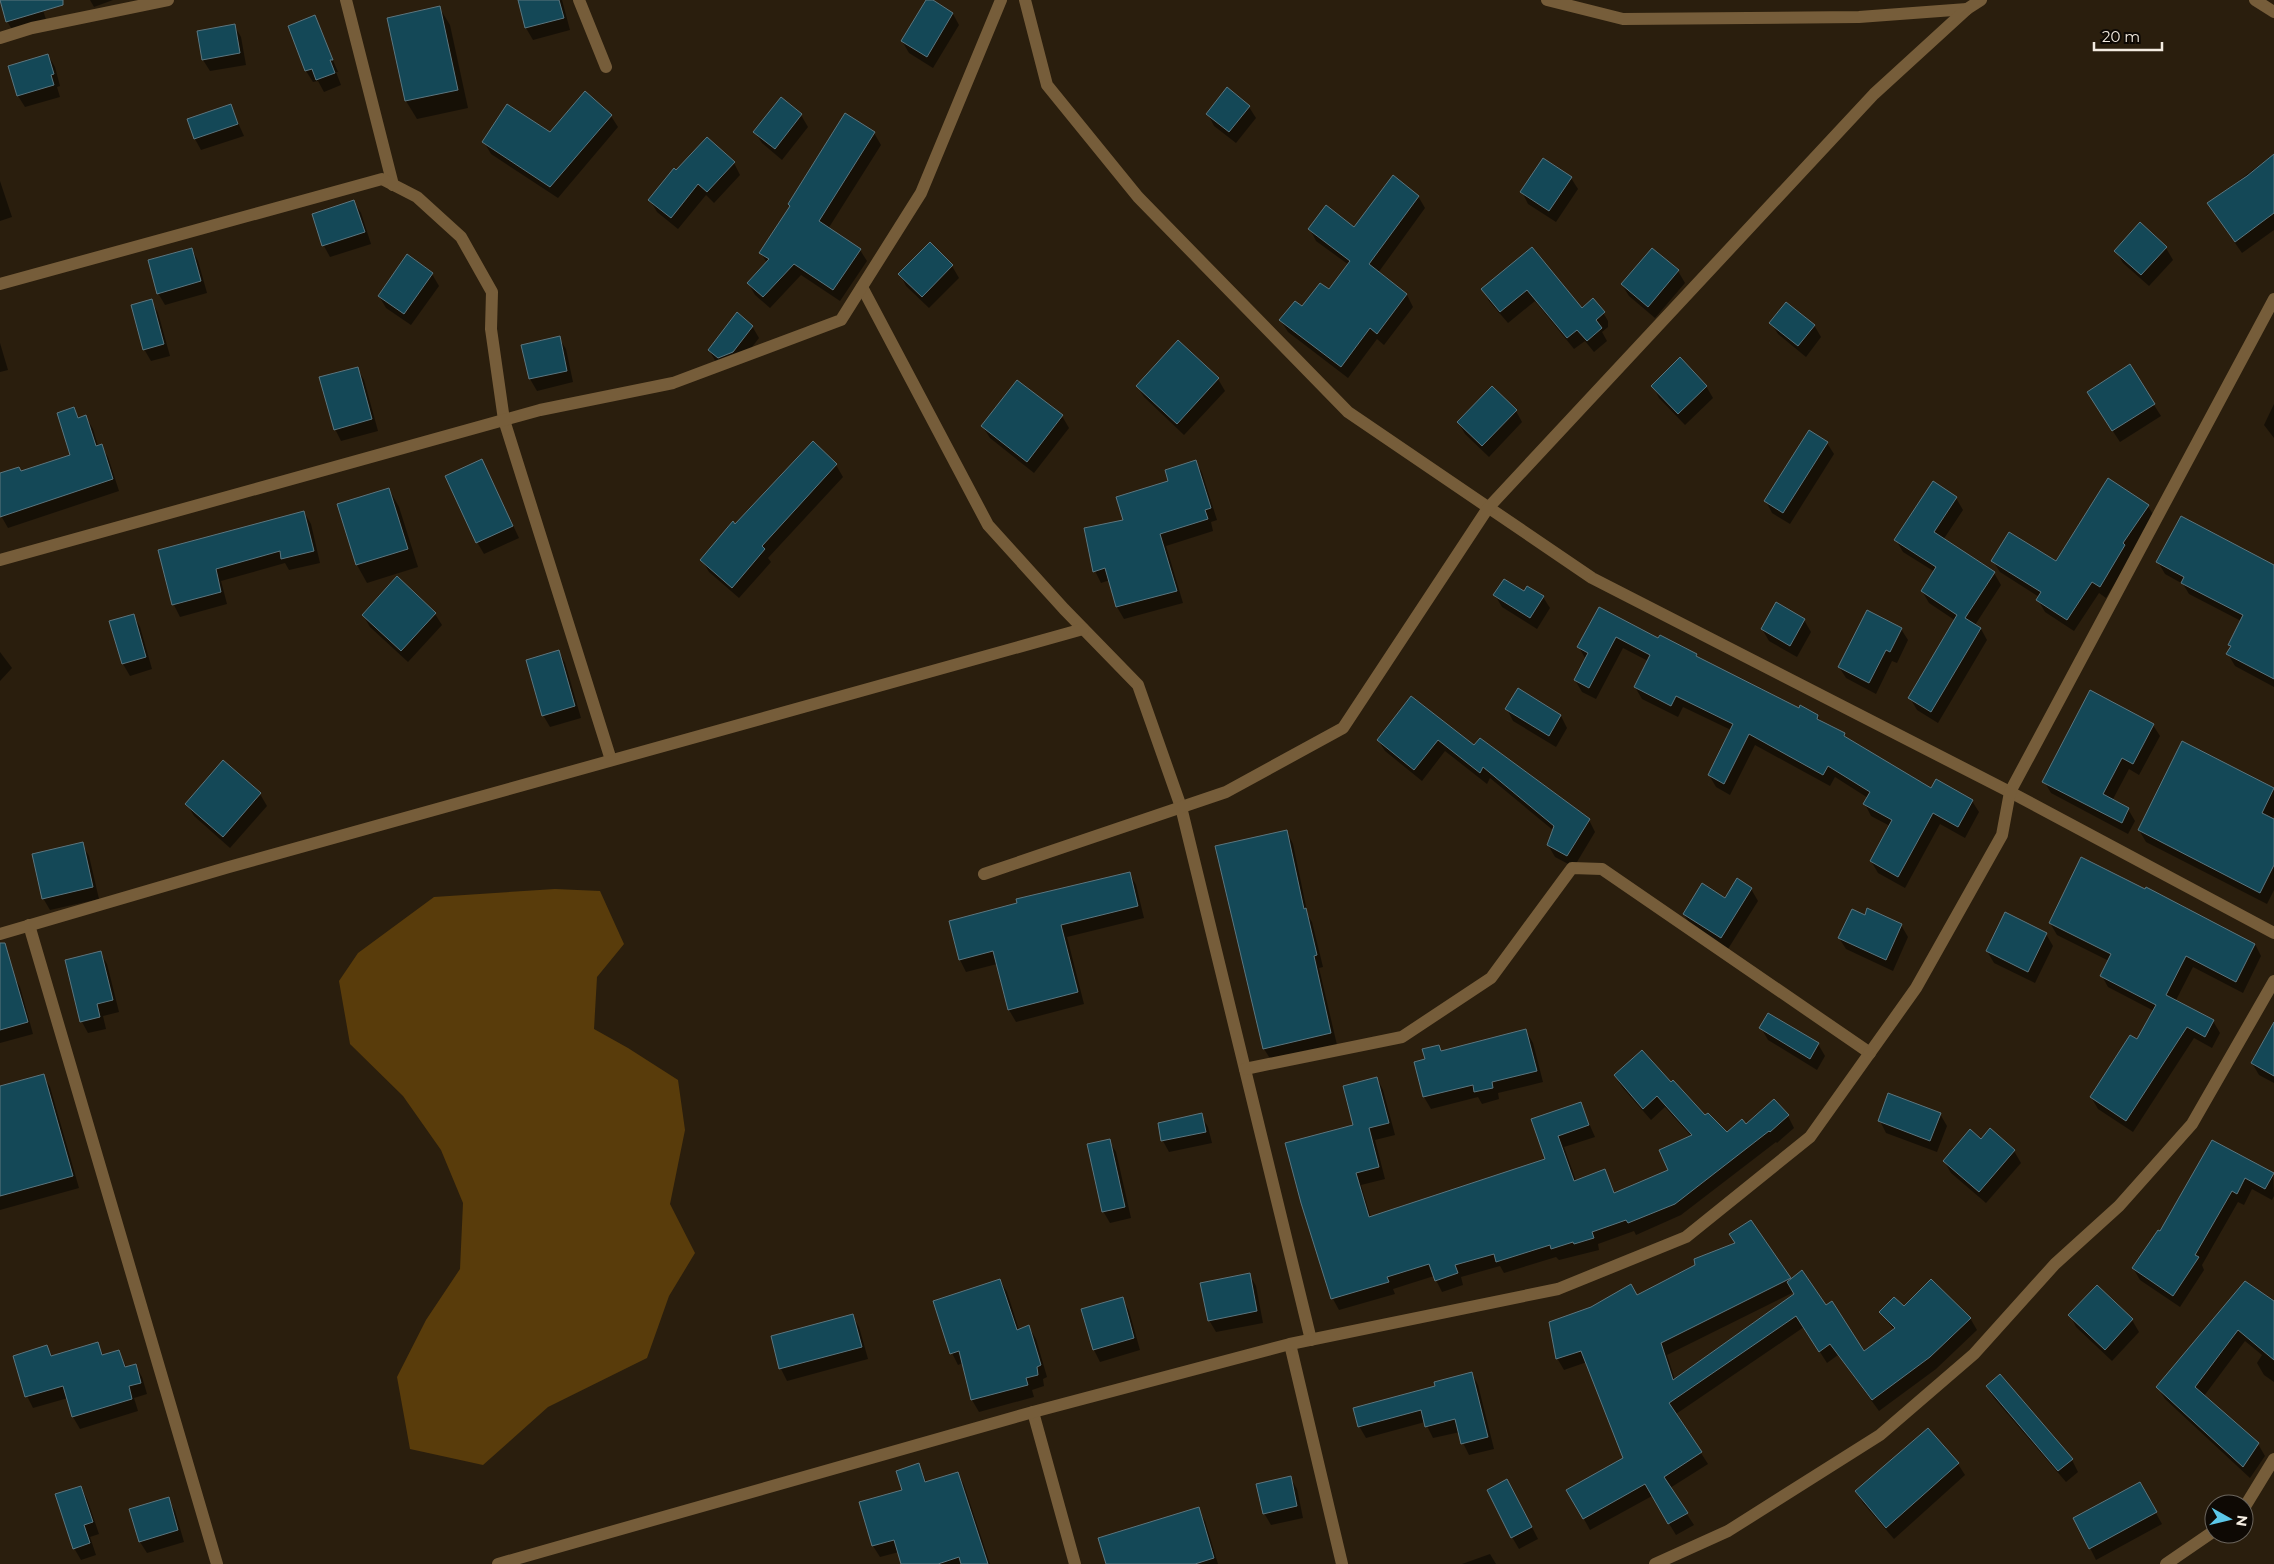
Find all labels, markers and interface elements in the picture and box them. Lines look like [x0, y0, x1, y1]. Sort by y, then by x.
scale bar [2094, 20, 2162, 52]
text: 20 m [2102, 27, 2140, 46]
north arrow [2204, 1494, 2254, 1544]
text: N [2232, 1514, 2252, 1528]

